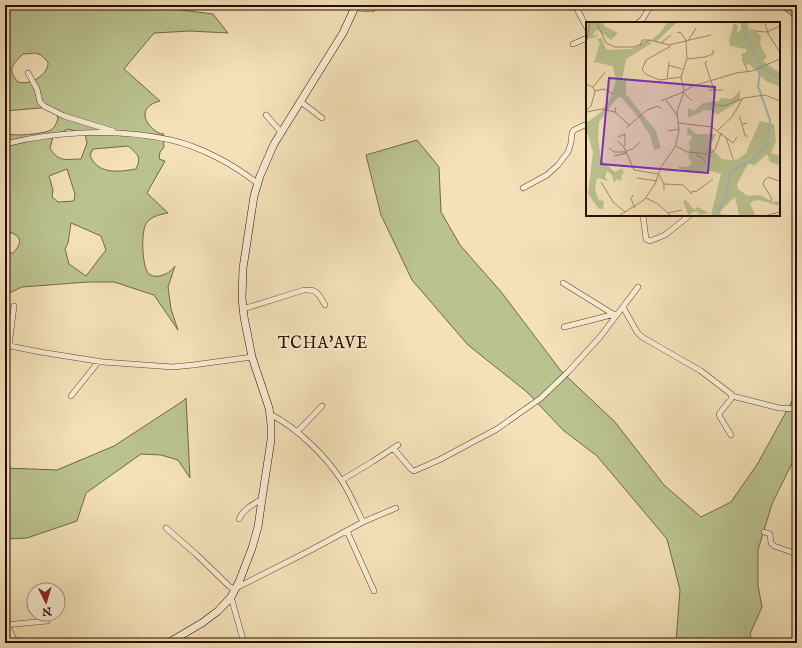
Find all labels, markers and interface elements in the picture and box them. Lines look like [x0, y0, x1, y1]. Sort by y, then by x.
inset map [586, 22, 780, 216]
district label: TCHA'AVE [278, 334, 368, 354]
north arrow [26, 582, 66, 622]
text: N [41, 603, 53, 618]

